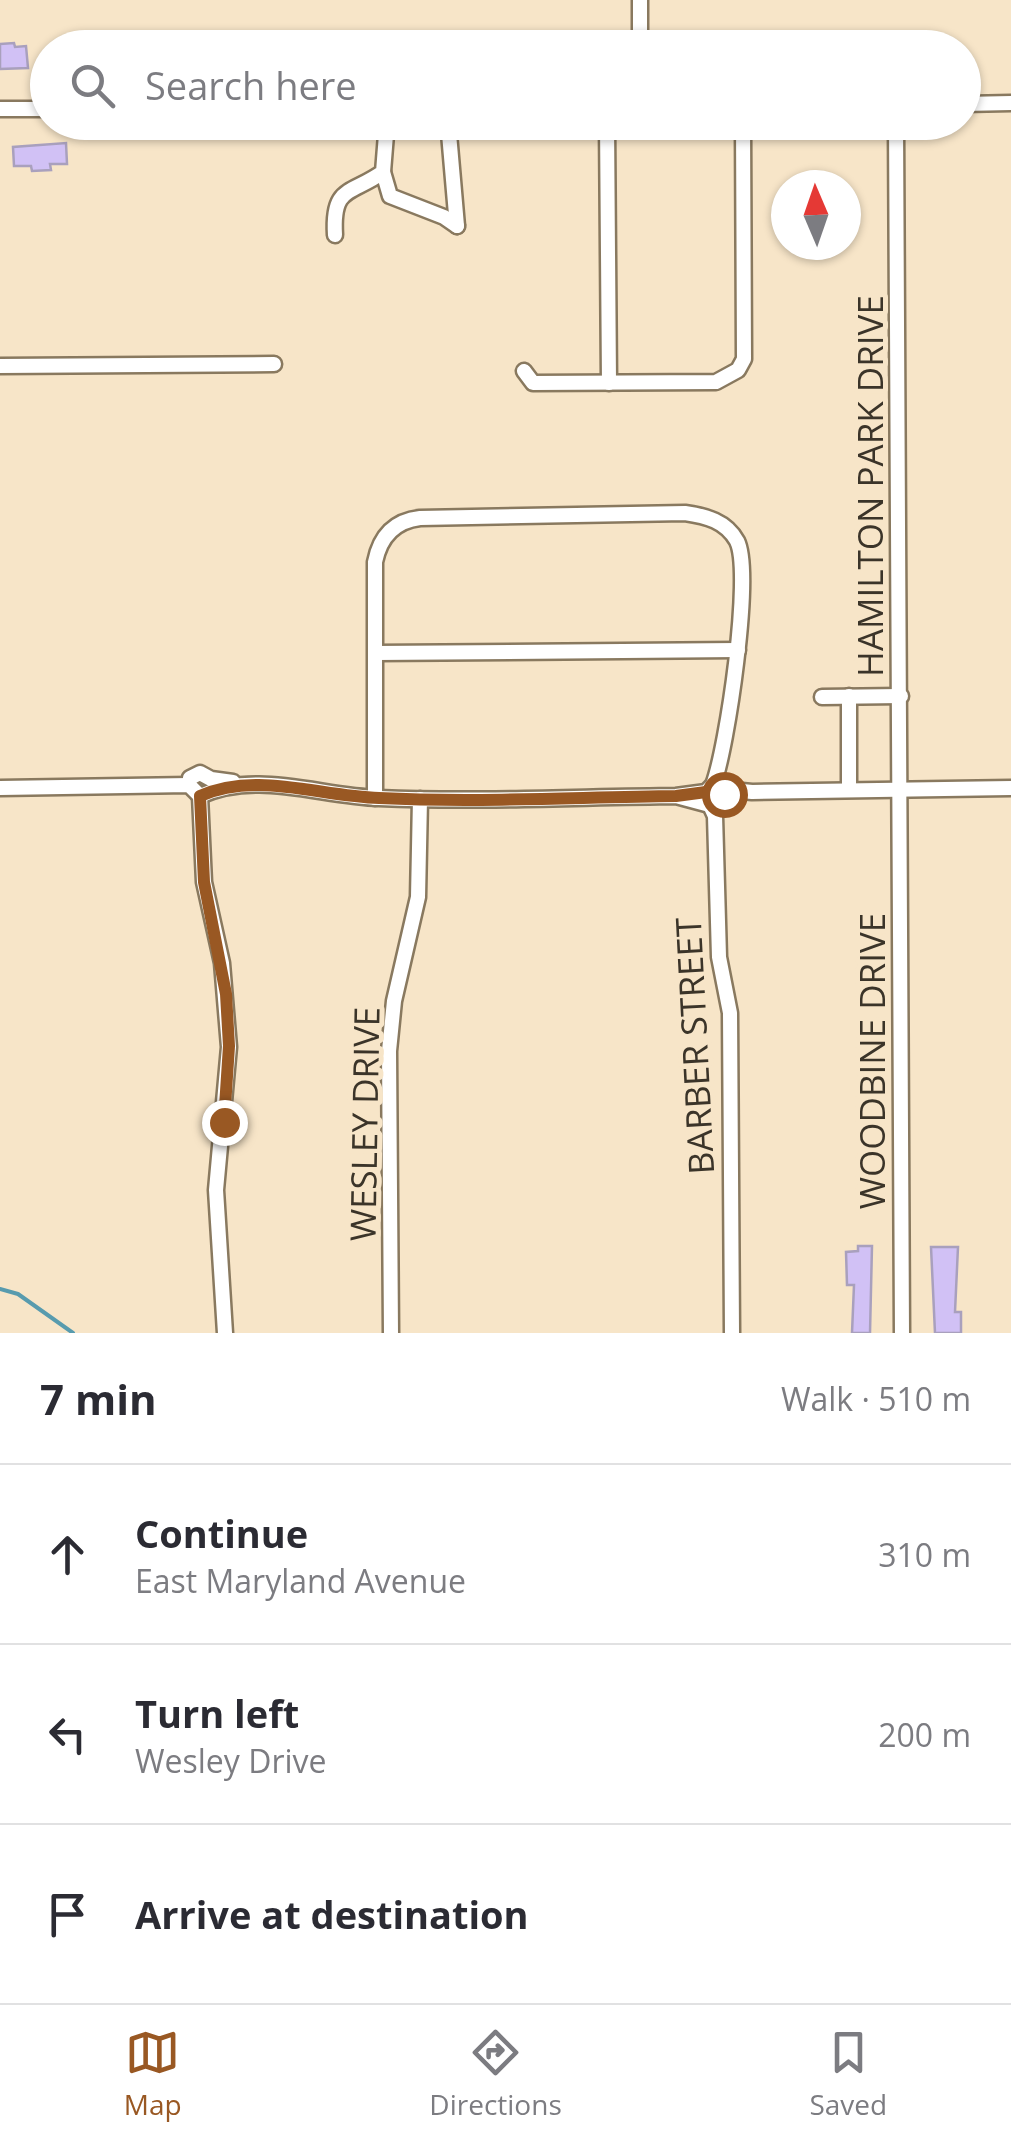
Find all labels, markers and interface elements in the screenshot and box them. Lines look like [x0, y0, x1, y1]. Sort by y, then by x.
search box [30, 30, 981, 140]
icon: search [65, 58, 120, 113]
text: Search here [145, 59, 357, 111]
north arrow [771, 170, 861, 260]
street label: HAMILTON PARK DRIVE [846, 295, 893, 677]
route start [702, 772, 748, 818]
street label: WOODBINE DRIVE [848, 913, 895, 1209]
street label: BARBER STREET [664, 916, 724, 1176]
street label: WESLEY DRIVE [338, 1006, 390, 1242]
route end [202, 1100, 248, 1146]
text: 7 min [40, 1370, 157, 1427]
text: Walk · 510 m [781, 1377, 971, 1420]
text: Continue [135, 1507, 308, 1559]
icon: ahead [40, 1527, 95, 1582]
text: 310 m [878, 1533, 971, 1576]
text: East Maryland Avenue [135, 1559, 466, 1602]
text: Turn left [135, 1687, 299, 1739]
icon: left [40, 1707, 95, 1762]
text: 200 m [878, 1713, 971, 1756]
text: Wesley Drive [135, 1739, 326, 1782]
icon: arrive [40, 1887, 95, 1942]
text: Arrive at destination [135, 1888, 529, 1940]
tab: Map [124, 2025, 182, 2123]
tab: Directions [429, 2025, 562, 2123]
tab: Saved [809, 2025, 887, 2123]

